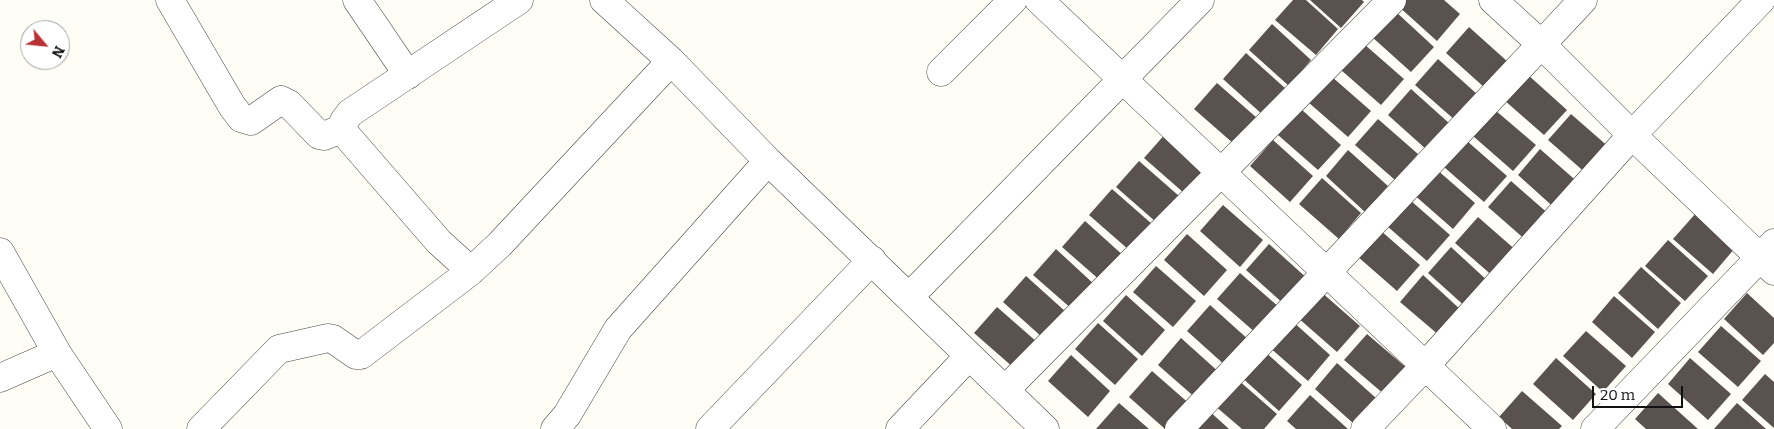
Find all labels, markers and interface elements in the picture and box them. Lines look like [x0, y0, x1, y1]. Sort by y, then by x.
north arrow [20, 20, 70, 70]
text: N [48, 43, 68, 61]
scale bar [1594, 376, 1685, 408]
text: 20 m [1600, 386, 1635, 404]

